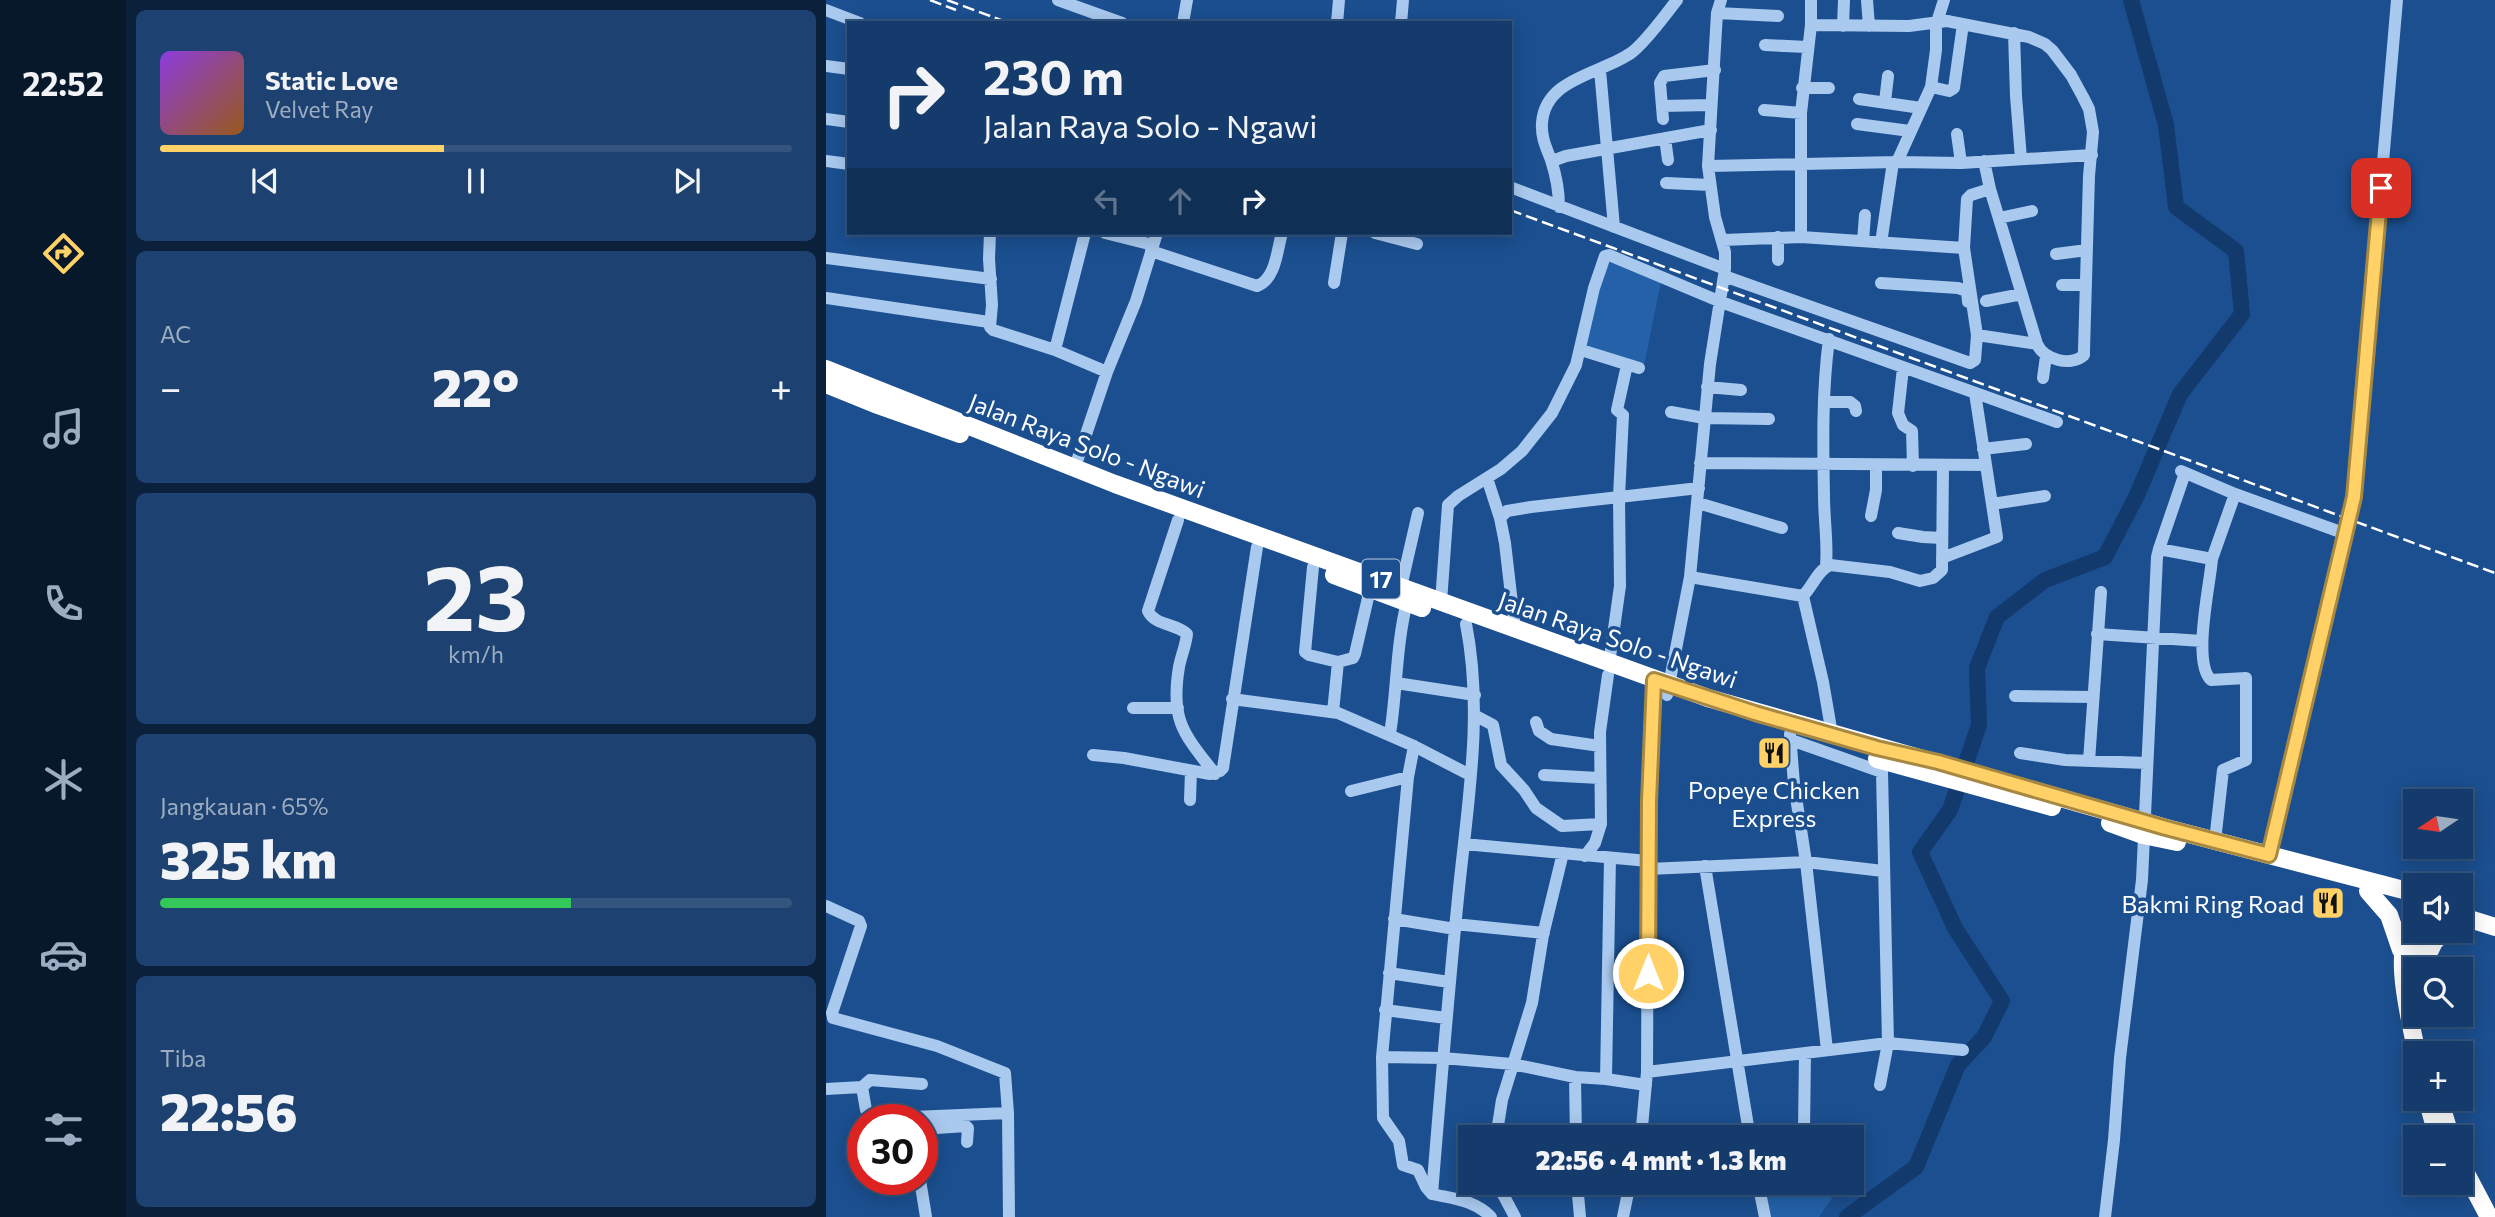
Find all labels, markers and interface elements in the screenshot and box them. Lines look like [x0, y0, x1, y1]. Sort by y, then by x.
text: 230 m [983, 45, 1124, 105]
icon: right [868, 49, 959, 140]
text: 22:52 [22, 63, 104, 103]
text: Static Love [265, 64, 398, 95]
text: Velvet Ray [265, 95, 373, 123]
text: Jalan Raya Solo - Ngawi [983, 105, 1318, 145]
pin [2351, 158, 2411, 218]
icon: previous [246, 162, 284, 200]
icon: pause [457, 162, 495, 200]
icon: next [668, 162, 706, 200]
icon: arrive [2362, 169, 2400, 207]
icon: left [1088, 182, 1126, 220]
icon: ahead [1161, 182, 1199, 220]
icon: right [1234, 182, 1272, 220]
icon: directions [39, 229, 88, 278]
text: AC [160, 320, 191, 348]
text: 22° [432, 354, 519, 418]
text: − [160, 363, 182, 410]
text: + [770, 363, 792, 410]
street label: Jalan Raya Solo - Ngawi [965, 386, 1209, 504]
icon: music [39, 404, 88, 453]
text: 23 [424, 538, 528, 650]
road number: 17 [1362, 559, 1400, 598]
icon: phone [39, 579, 88, 628]
street label: Jalan Raya Solo - Ngawi [1495, 584, 1741, 694]
text: km/h [448, 640, 504, 668]
restaurant icon: Popeye Chicken Express [1755, 734, 1793, 772]
icon: climate [39, 755, 88, 804]
place label: Popeye Chicken Express [1688, 775, 1860, 832]
north arrow [2403, 789, 2473, 859]
map controls [2403, 789, 2473, 1195]
text: Jangkauan · 65% [160, 792, 329, 820]
text: 325 km [160, 826, 337, 890]
button: sound [2403, 873, 2473, 943]
restaurant icon: Bakmi Ring Road [2309, 884, 2347, 922]
place label: Bakmi Ring Road [2122, 889, 2304, 918]
icon: car [39, 930, 88, 979]
position arrow [1611, 936, 1685, 1010]
button: search [2403, 957, 2473, 1027]
button: + [2403, 1041, 2473, 1111]
text: Tiba [160, 1044, 206, 1072]
text: 22:56 [160, 1078, 298, 1142]
speed limit sign: 30 [847, 1104, 938, 1195]
icon: filters [39, 1105, 88, 1154]
button: − [2403, 1125, 2473, 1195]
text: 22:56 · 4 mnt · 1.3 km [1535, 1144, 1787, 1175]

